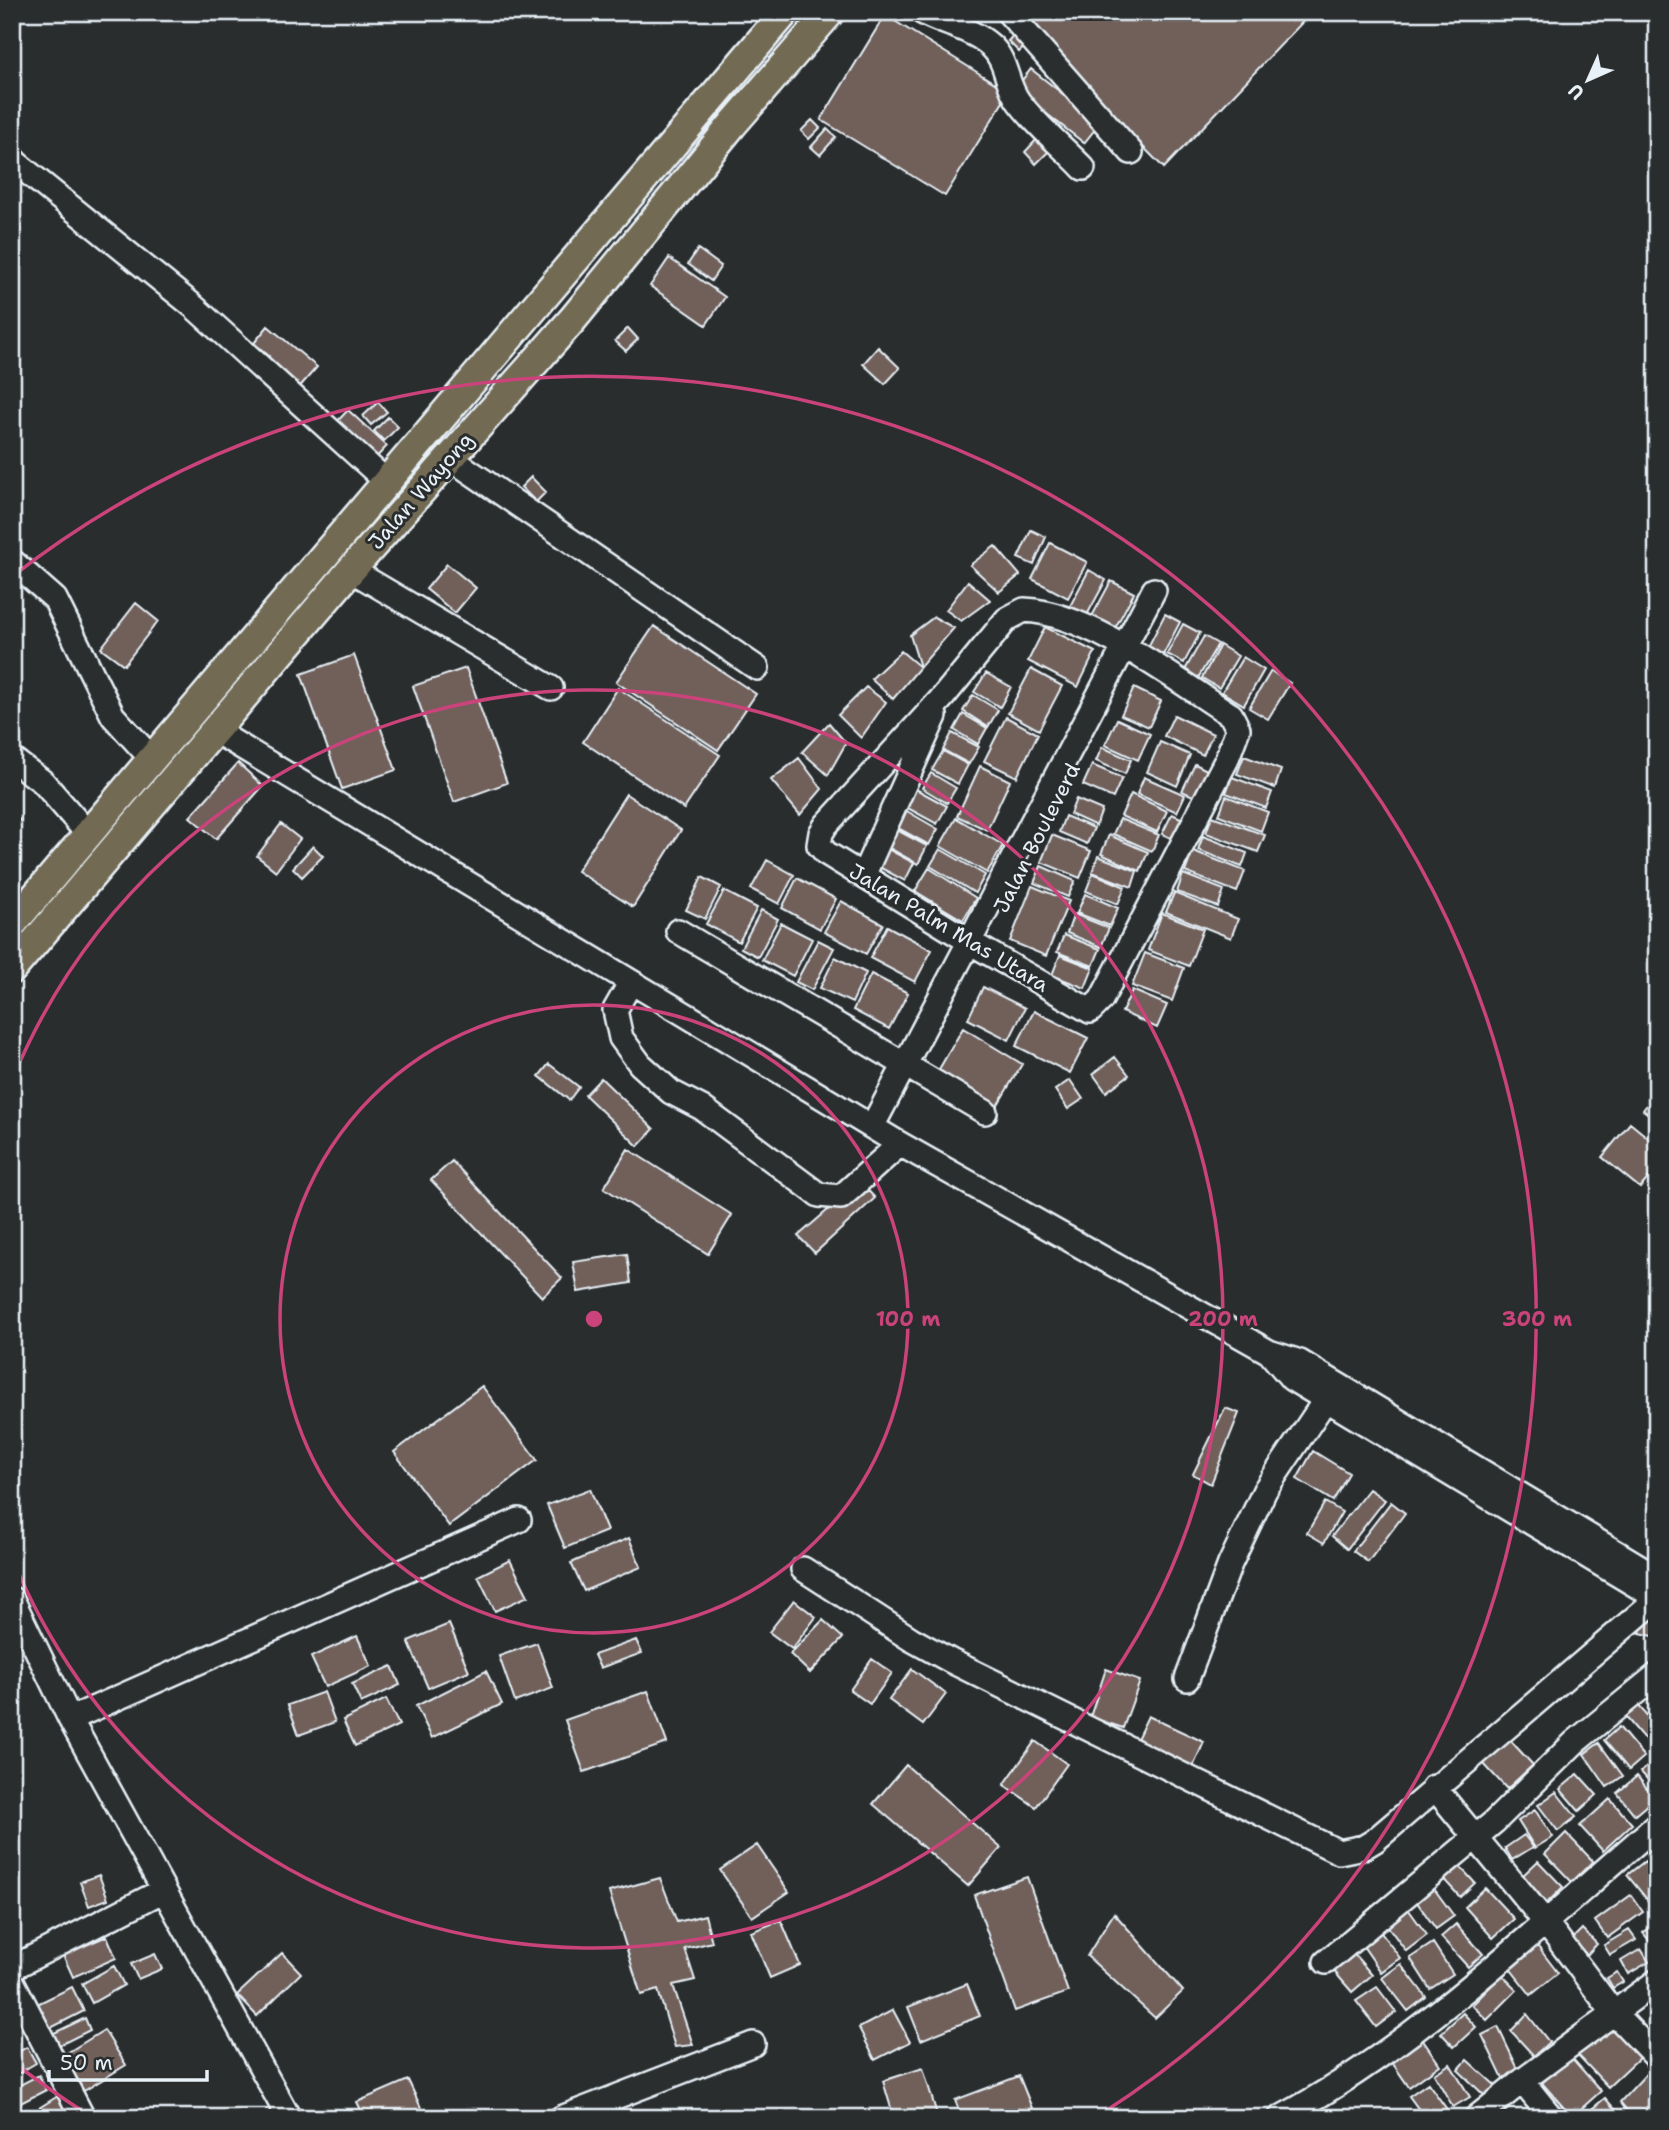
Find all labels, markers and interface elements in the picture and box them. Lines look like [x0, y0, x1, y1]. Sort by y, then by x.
north arrow [1554, 46, 1624, 116]
text: U [1563, 78, 1590, 105]
street label: Jalan Wayong [362, 426, 480, 556]
street label: Jalan Bouleverd [987, 758, 1087, 918]
street label: Jalan Palm Mas Utara [844, 857, 1054, 999]
text: 100 m [876, 1305, 940, 1333]
text: 200 m [1188, 1305, 1258, 1333]
text: 300 m [1502, 1305, 1572, 1333]
centre of rings [582, 1307, 606, 1331]
scale bar [49, 2039, 206, 2083]
text: 50 m [60, 2049, 113, 2077]

